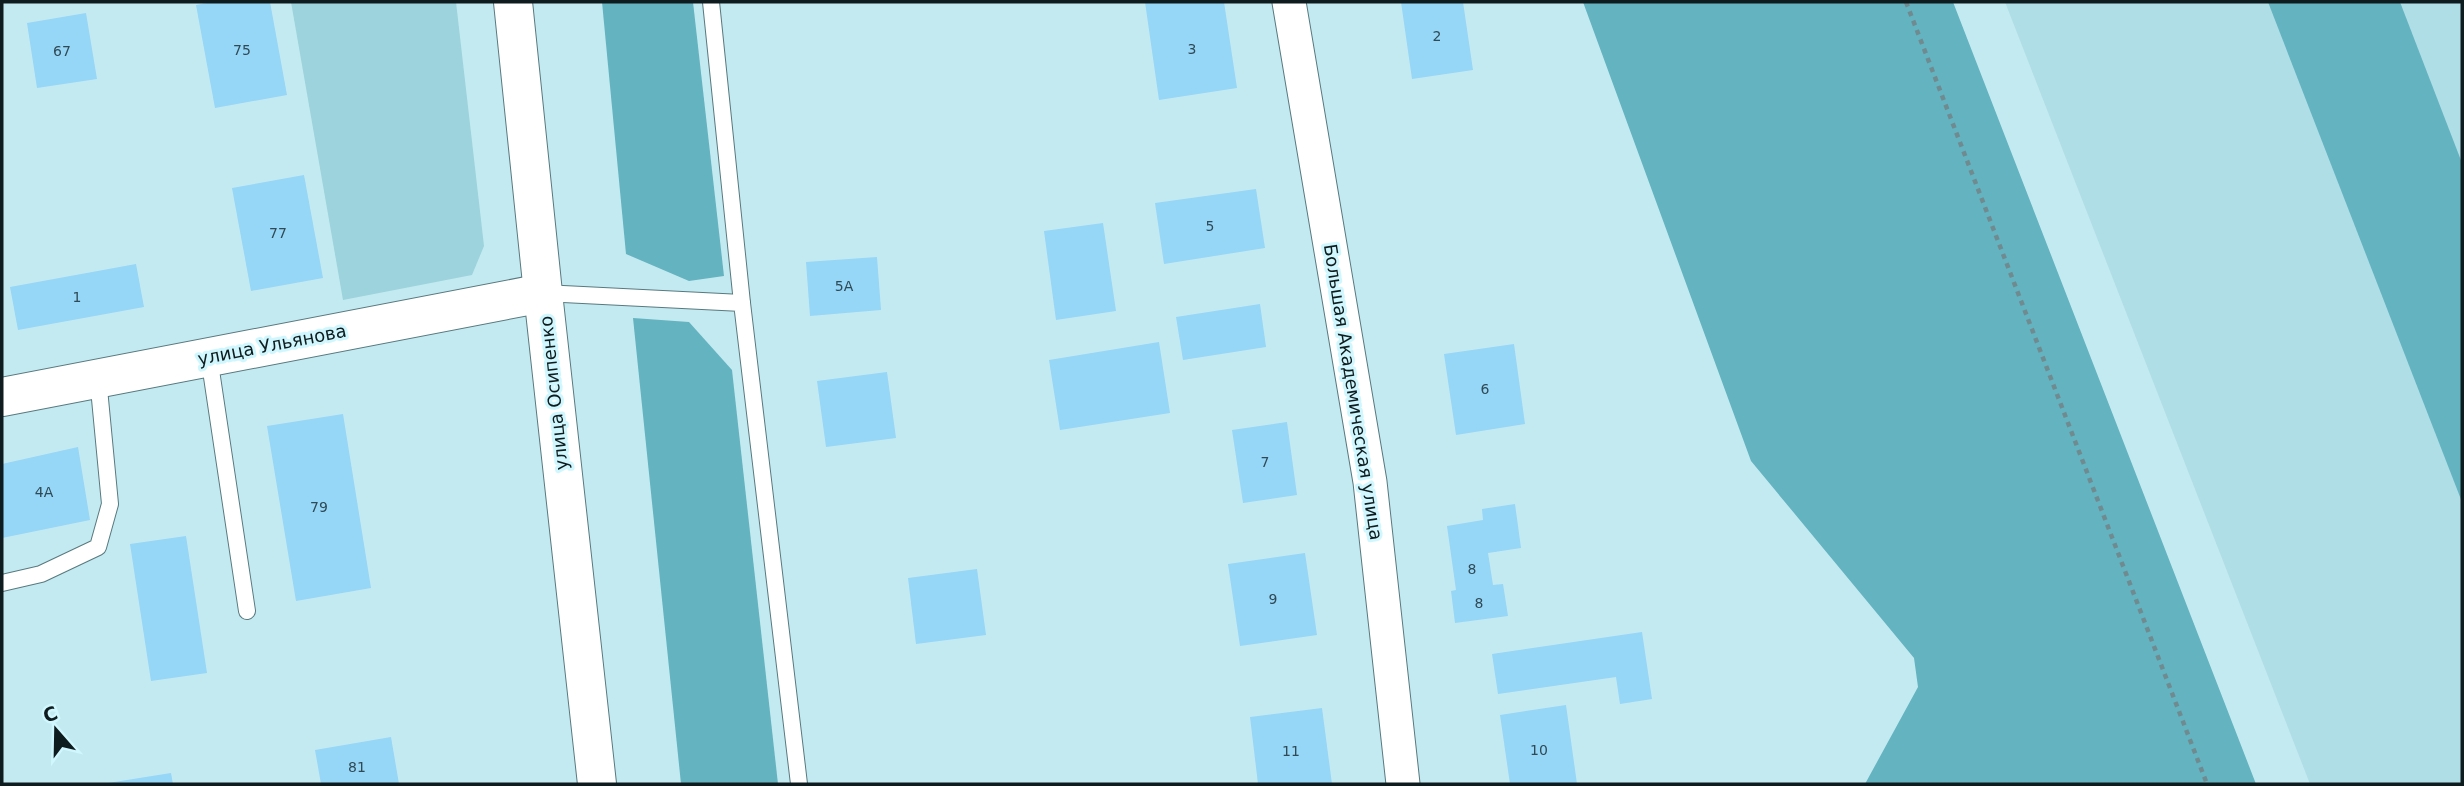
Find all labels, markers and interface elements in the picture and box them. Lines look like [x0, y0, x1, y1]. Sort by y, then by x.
house number: 2 [1433, 28, 1441, 44]
house number: 3 [1188, 41, 1196, 57]
house number: 75 [233, 42, 251, 58]
house number: 67 [53, 43, 71, 59]
house number: 5 [1206, 218, 1214, 234]
house number: 77 [269, 225, 287, 241]
street label: Большая Академическая улица [1320, 242, 1387, 542]
house number: 5А [835, 278, 854, 294]
house number: 1 [73, 289, 81, 305]
street label: улица Осипенко [535, 315, 572, 471]
street label: улица Ульянова [196, 320, 348, 369]
house number: 6 [1481, 381, 1490, 397]
house number: 7 [1261, 454, 1269, 470]
house number: 4А [35, 484, 54, 500]
house number: 79 [310, 499, 328, 515]
house number: 8 [1468, 561, 1476, 577]
house number: 9 [1269, 591, 1277, 607]
house number: 8 [1475, 595, 1483, 611]
north arrow [21, 695, 91, 765]
text: С [40, 701, 61, 727]
house number: 10 [1530, 742, 1548, 758]
house number: 11 [1282, 743, 1300, 759]
house number: 81 [348, 759, 366, 775]

